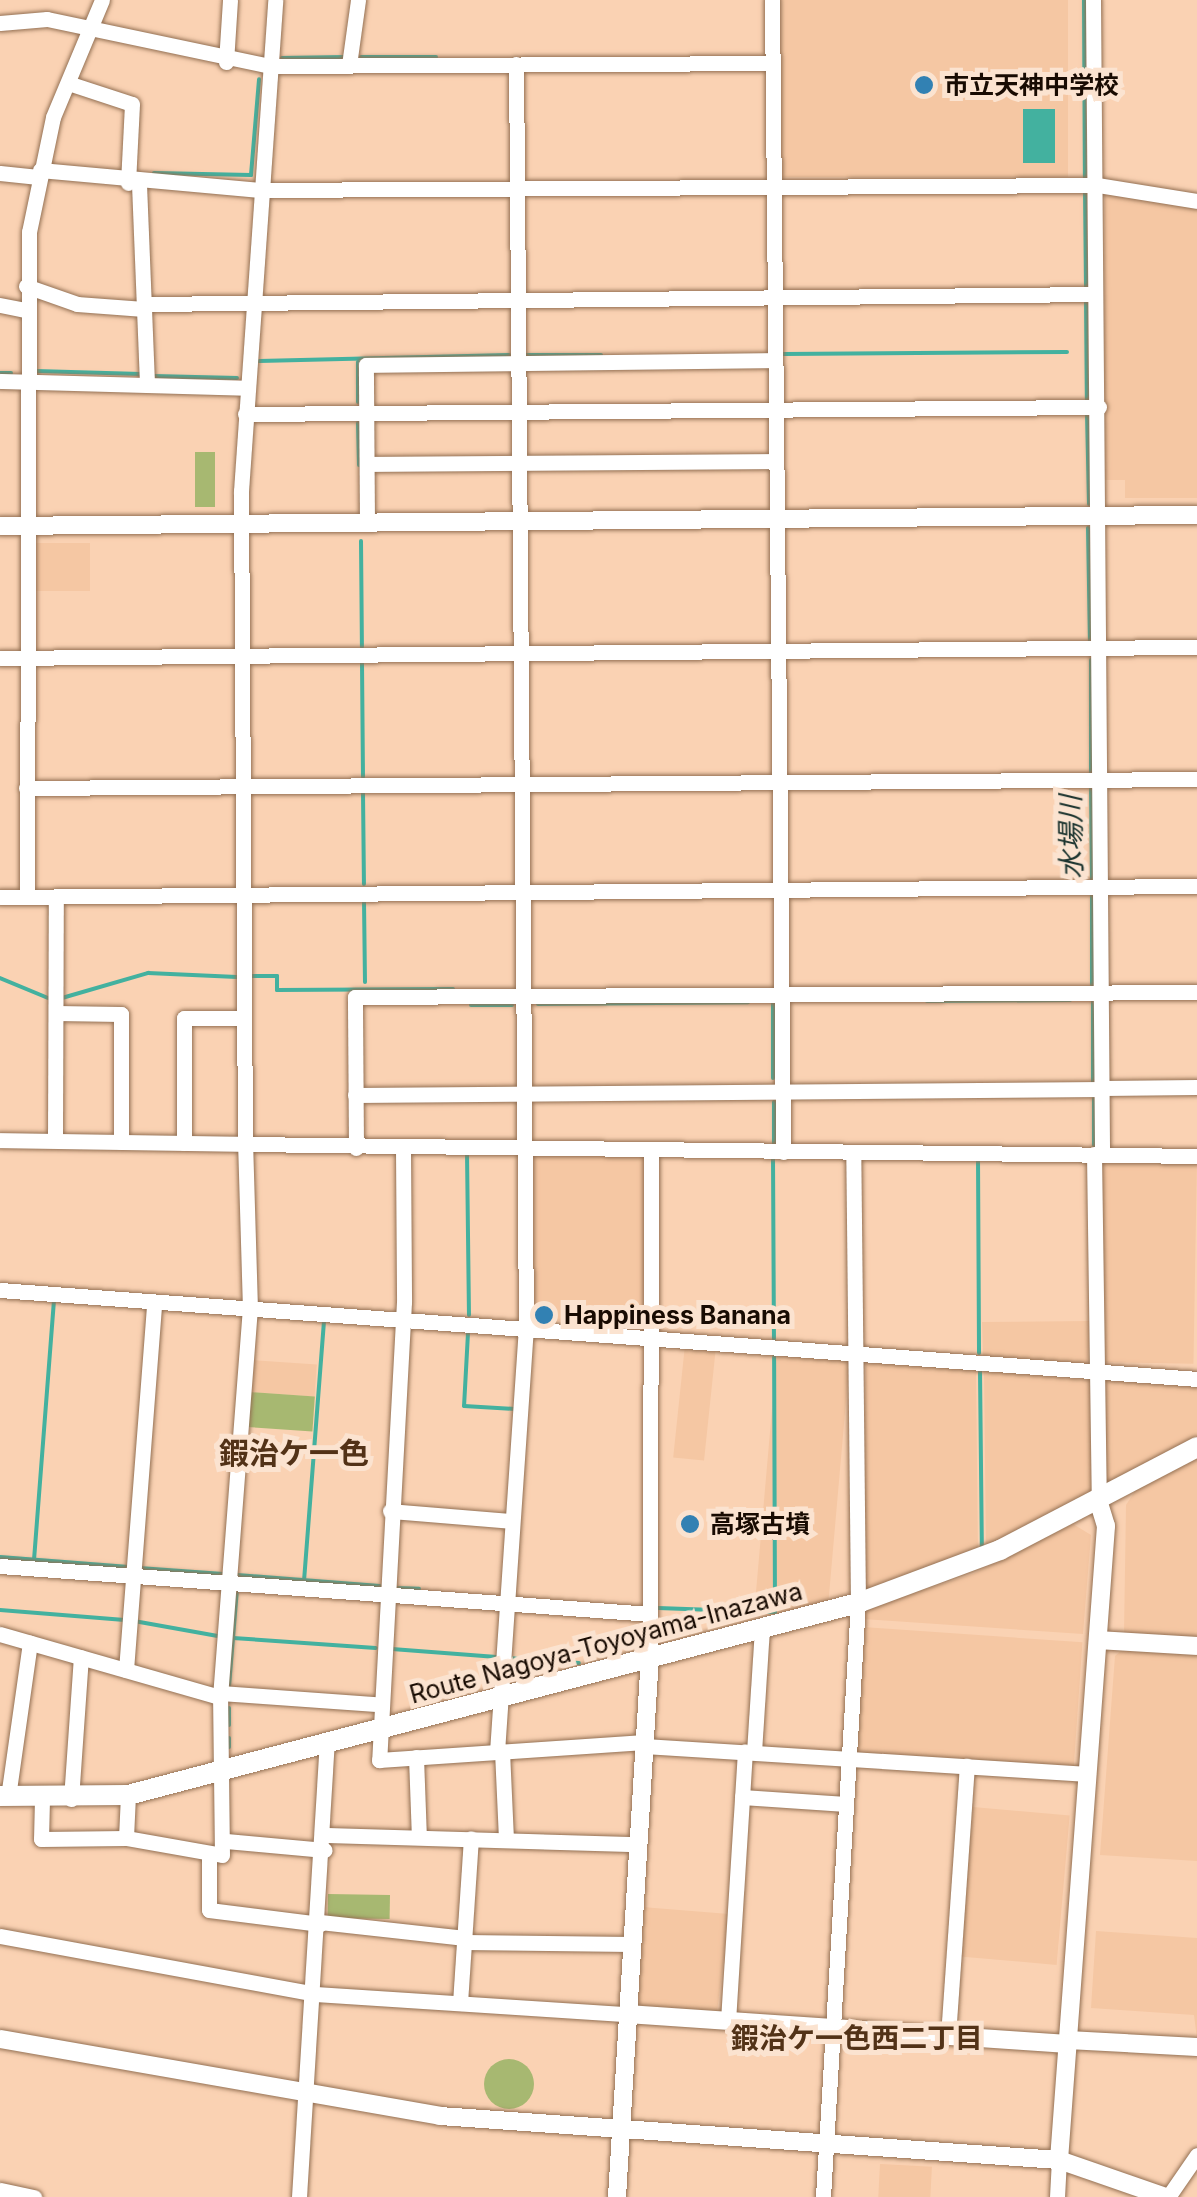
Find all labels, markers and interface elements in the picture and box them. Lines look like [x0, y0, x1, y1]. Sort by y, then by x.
place label: 市立天神中学校 [944, 70, 1119, 100]
marker: 市立天神中学校 [913, 74, 935, 96]
water label: 水場川 [1053, 795, 1089, 879]
place label: Happiness Banana [564, 1300, 791, 1330]
marker: Happiness Banana [533, 1304, 555, 1326]
district label: 鍜治ケ一色 [219, 1435, 369, 1471]
place label: 高塚古墳 [710, 1509, 810, 1539]
marker: 高塚古墳 [679, 1513, 701, 1535]
street label: Route Nagoya-Toyoyama-Inazawa [406, 1576, 806, 1710]
district label: 鍜治ケ一色西二丁目 [731, 2021, 983, 2055]

